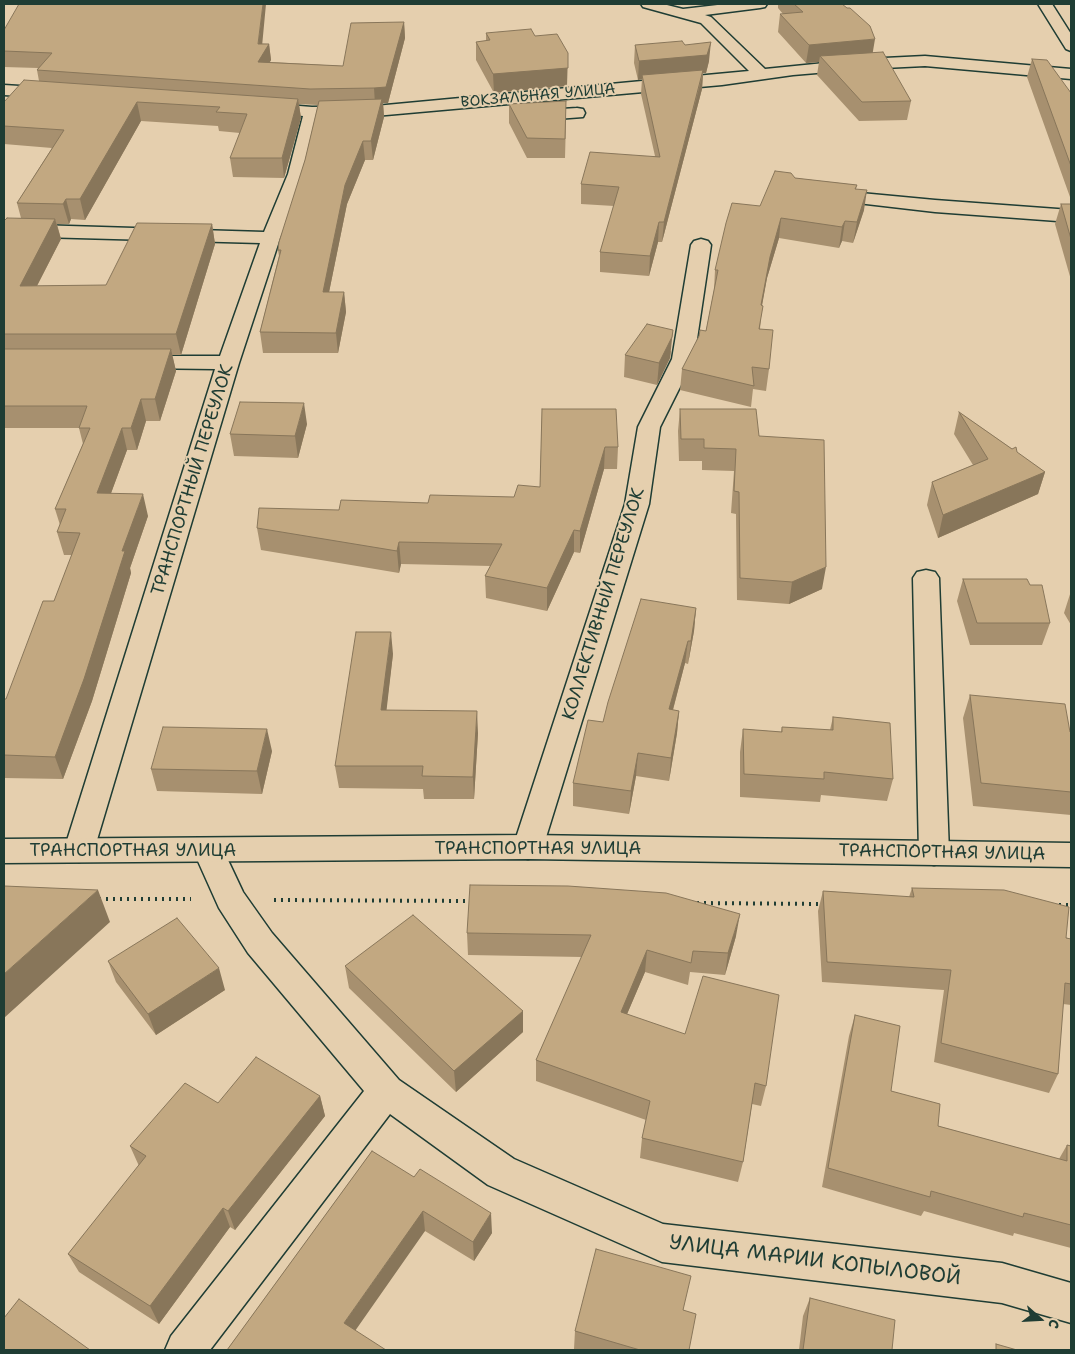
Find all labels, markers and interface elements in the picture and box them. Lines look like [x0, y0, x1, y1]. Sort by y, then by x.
street label: ВОКЗАЛЬНАЯ УЛИЦА [460, 80, 616, 112]
street label: ТРАНСПОРТНЫЙ ПЕРЕУЛОК [147, 362, 239, 598]
street label: КОЛЛЕКТИВНЫЙ ПЕРЕУЛОК [558, 485, 650, 723]
street label: ТРАНСПОРТНАЯ УЛИЦА [435, 838, 641, 860]
street label: ТРАНСПОРТНАЯ УЛИЦА [30, 840, 236, 862]
street label: ТРАНСПОРТНАЯ УЛИЦА [838, 840, 1046, 866]
street label: УЛИЦА МАРИИ КОПЫЛОВОЙ [668, 1231, 962, 1291]
north arrow [1015, 1294, 1065, 1344]
text: С [1044, 1317, 1064, 1331]

